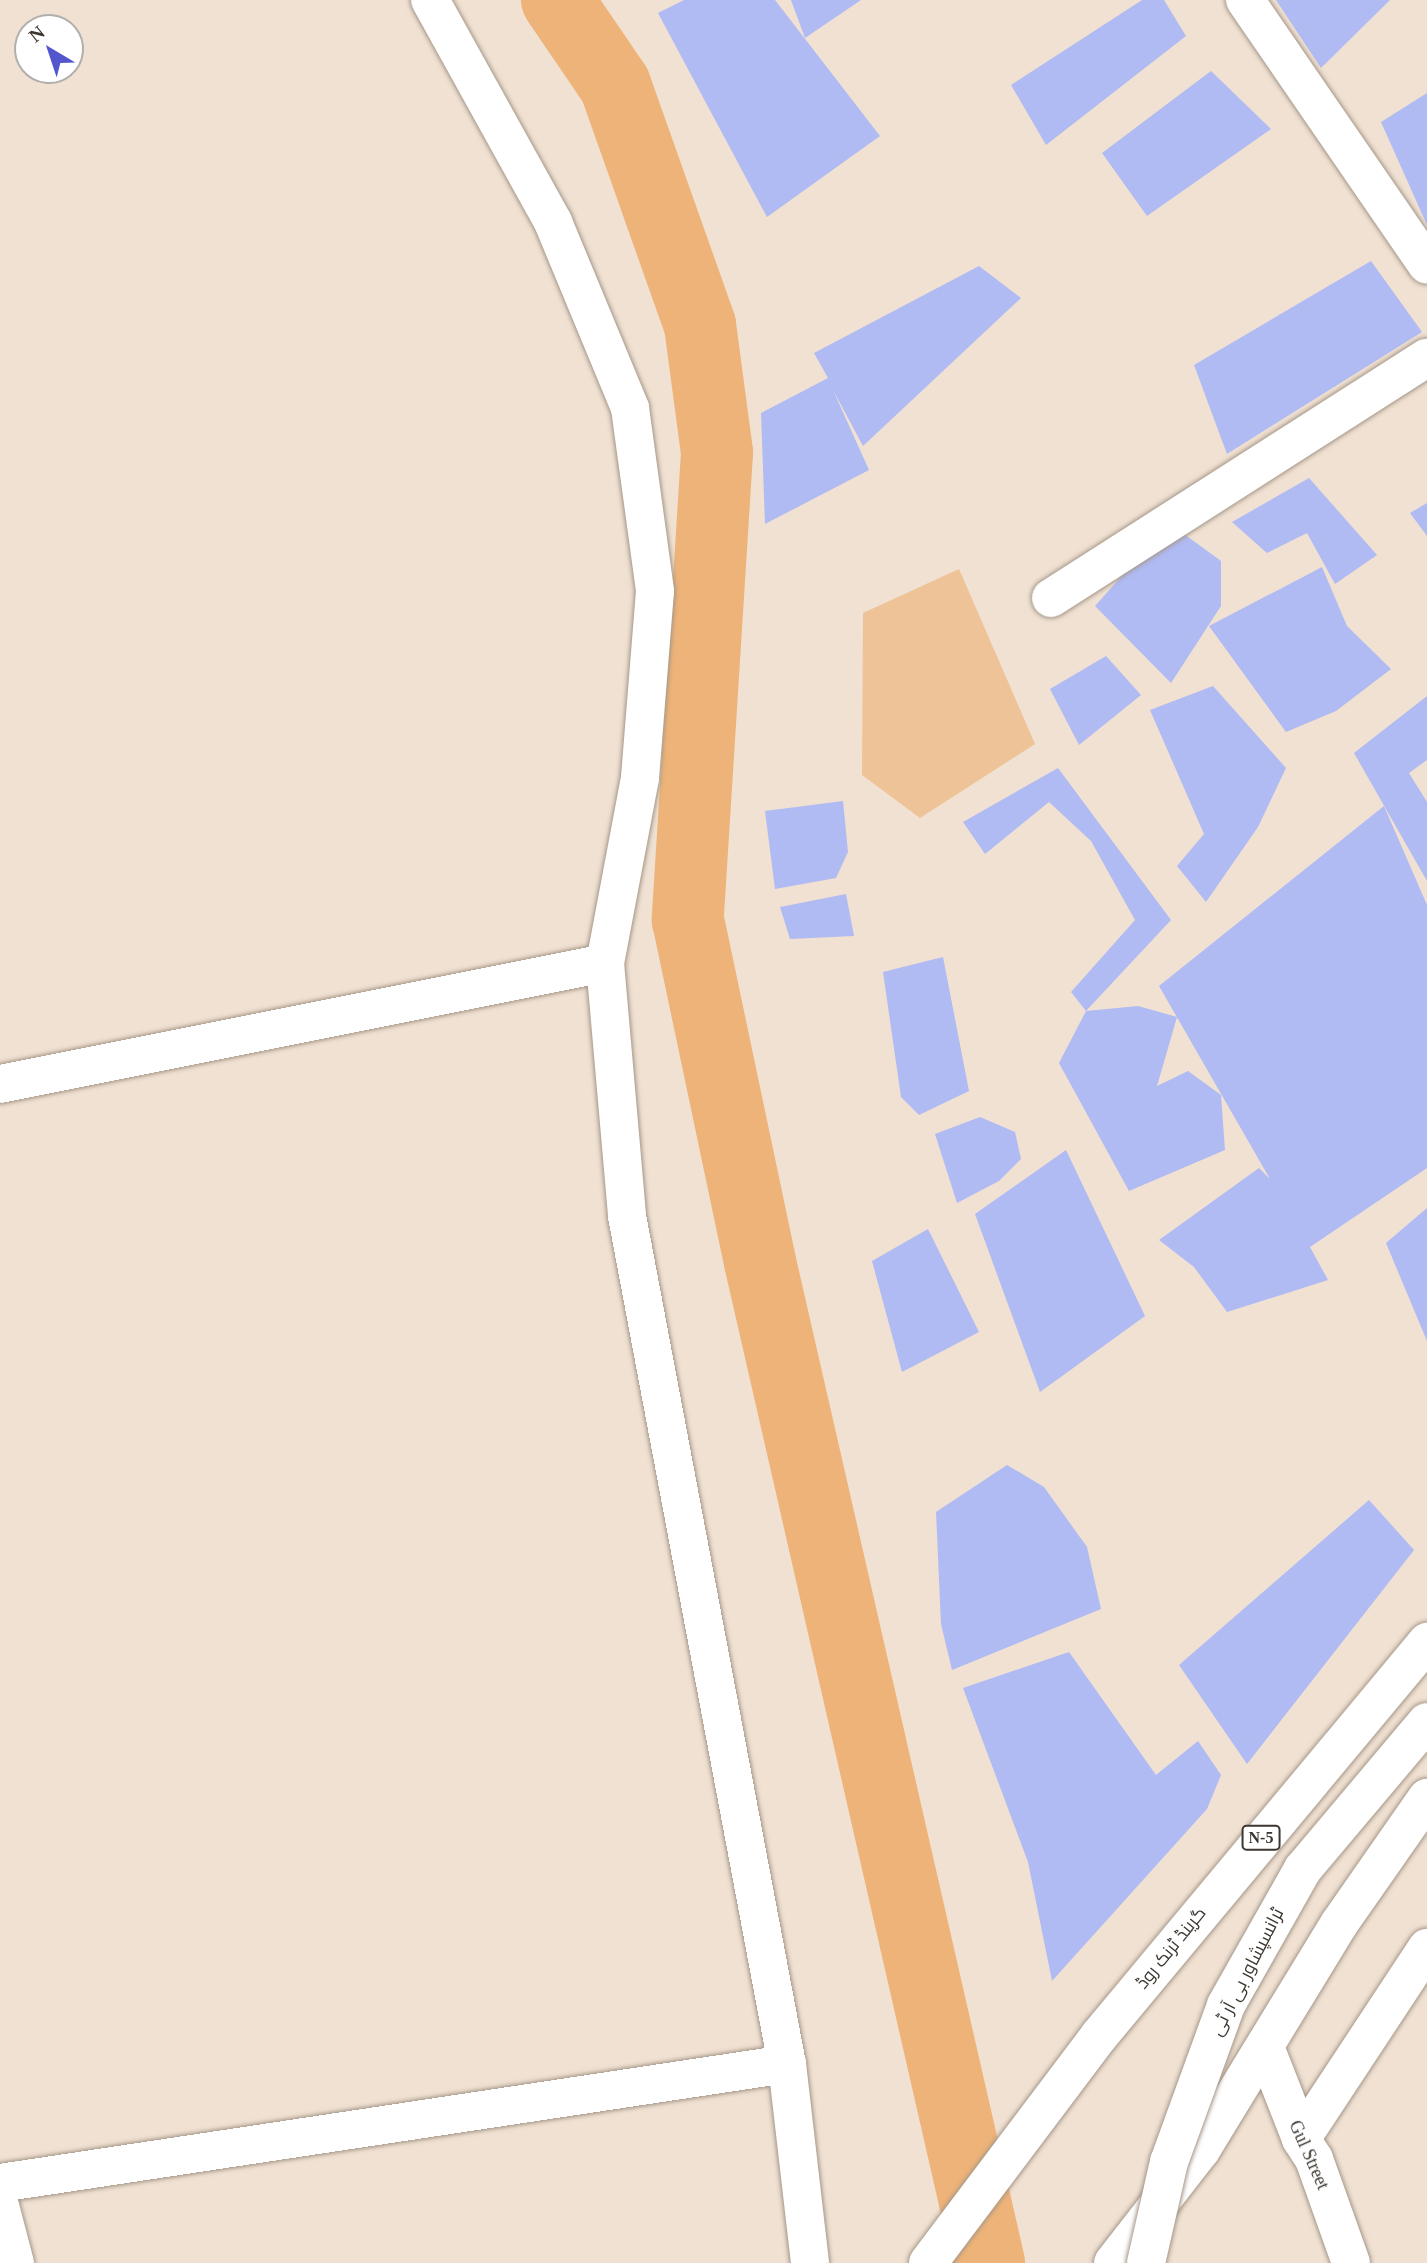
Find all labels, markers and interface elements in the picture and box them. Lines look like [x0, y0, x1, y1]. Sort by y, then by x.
north arrow [14, 14, 84, 84]
text: N [25, 21, 49, 46]
road number: N-5 [1240, 1826, 1282, 1850]
street label: گرینڈ ٹرنک روڈ [1131, 1903, 1211, 1993]
street label: ٹرانسپشاور بی آر ٹی [1205, 1905, 1289, 2039]
street label: Gul Street [1284, 2117, 1334, 2193]

